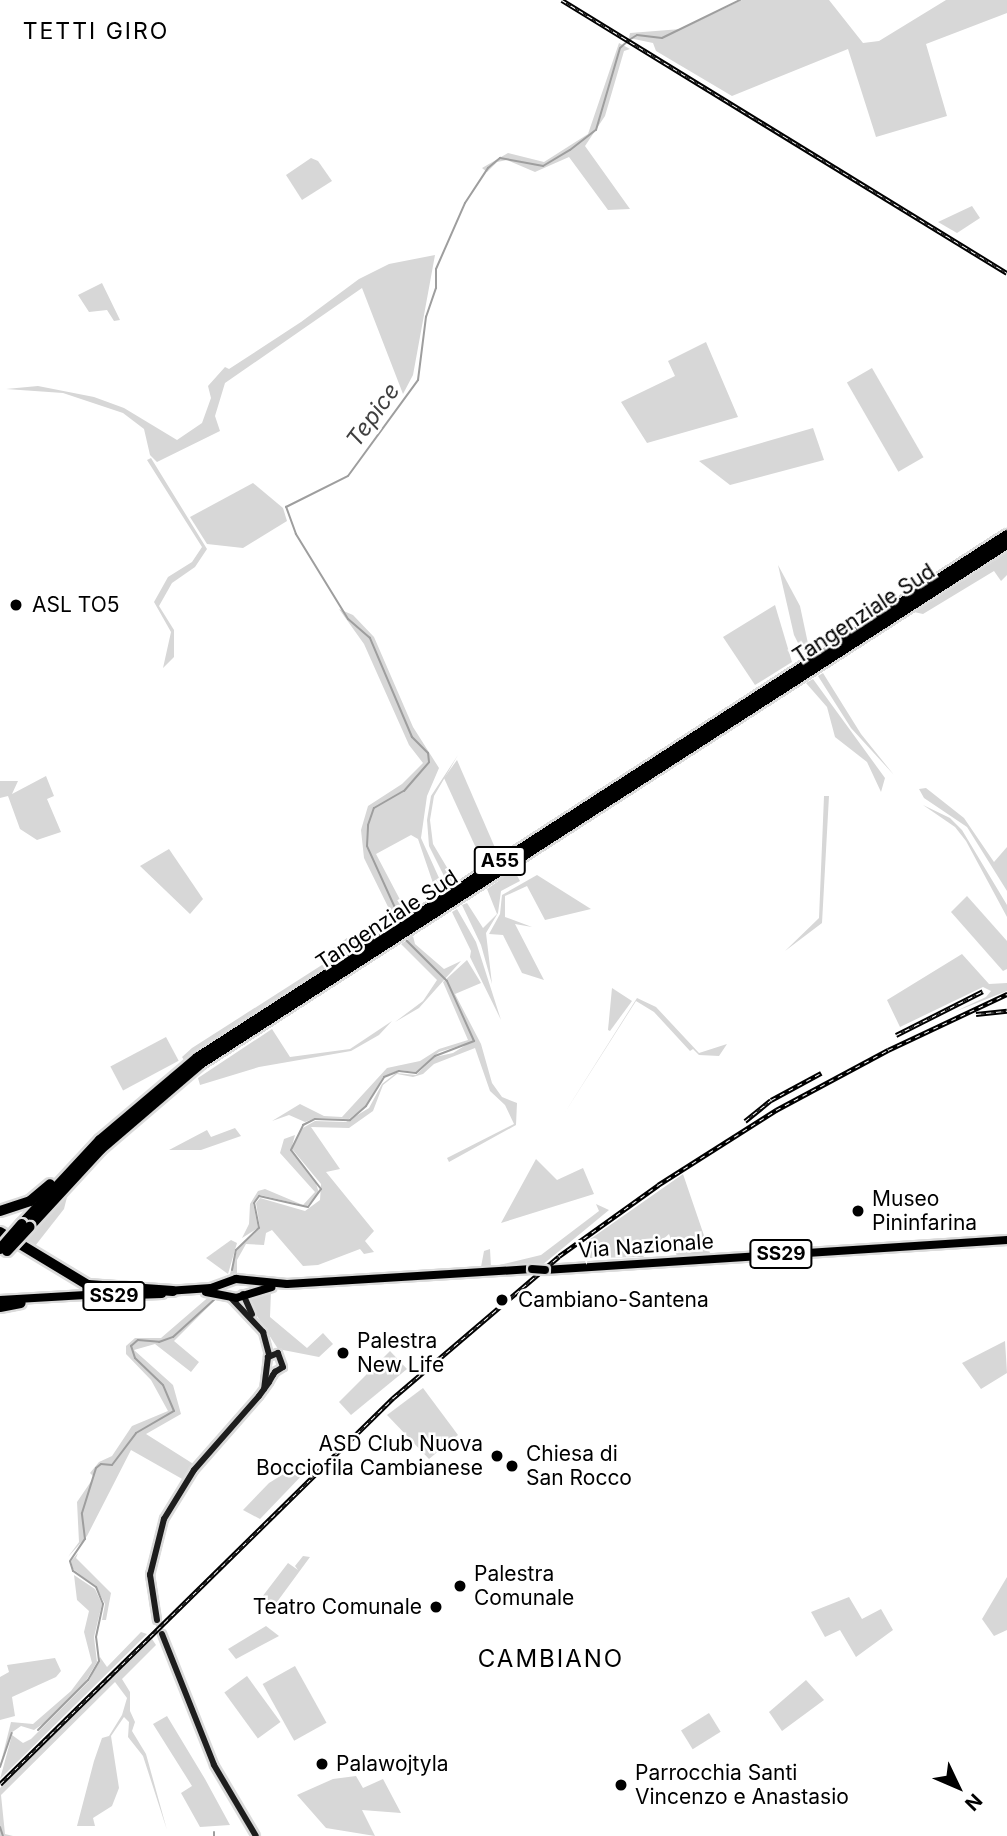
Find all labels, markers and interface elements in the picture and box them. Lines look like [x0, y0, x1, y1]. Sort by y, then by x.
district label: TETTI GIRO [24, 17, 168, 45]
water label: Tepice [341, 378, 405, 452]
street label: Tangenziale Sud [788, 559, 940, 669]
place label: ASL TO5 [32, 592, 119, 618]
marker: ASL TO5 [6, 595, 26, 615]
road number: A55 [474, 846, 526, 876]
street label: Tangenziale Sud [311, 865, 463, 975]
place label: Museo Pininfarina [872, 1186, 977, 1236]
marker: Museo Pininfarina [850, 1203, 866, 1219]
street label: Via Nazionale [577, 1229, 715, 1263]
road number: SS29 [748, 1238, 814, 1270]
road number: SS29 [81, 1280, 147, 1312]
place label: Cambiano-Santena [518, 1287, 709, 1313]
marker: Cambiano-Santena [492, 1290, 512, 1310]
place label: Palestra New Life [357, 1328, 444, 1378]
marker: Palestra New Life [335, 1345, 351, 1361]
place label: ASD Club Nuova Bocciofila Cambianese [256, 1431, 483, 1481]
place label: Chiesa di San Rocco [526, 1441, 632, 1491]
marker: ASD Club Nuova Bocciofila Cambianese [489, 1448, 505, 1464]
marker: Chiesa di San Rocco [504, 1458, 520, 1474]
place label: Palestra Comunale [474, 1561, 574, 1611]
marker: Palestra Comunale [452, 1578, 468, 1594]
place label: Teatro Comunale [253, 1594, 422, 1620]
marker: Teatro Comunale [428, 1599, 444, 1615]
district label: CAMBIANO [479, 1645, 623, 1673]
place label: Palawojtyla [336, 1751, 449, 1777]
north arrow [923, 1752, 993, 1822]
marker: Palawojtyla [314, 1756, 330, 1772]
place label: Parrocchia Santi Vincenzo e Anastasio [635, 1760, 849, 1810]
marker: Parrocchia Santi Vincenzo e Anastasio [613, 1777, 629, 1793]
text: N [960, 1789, 987, 1815]

